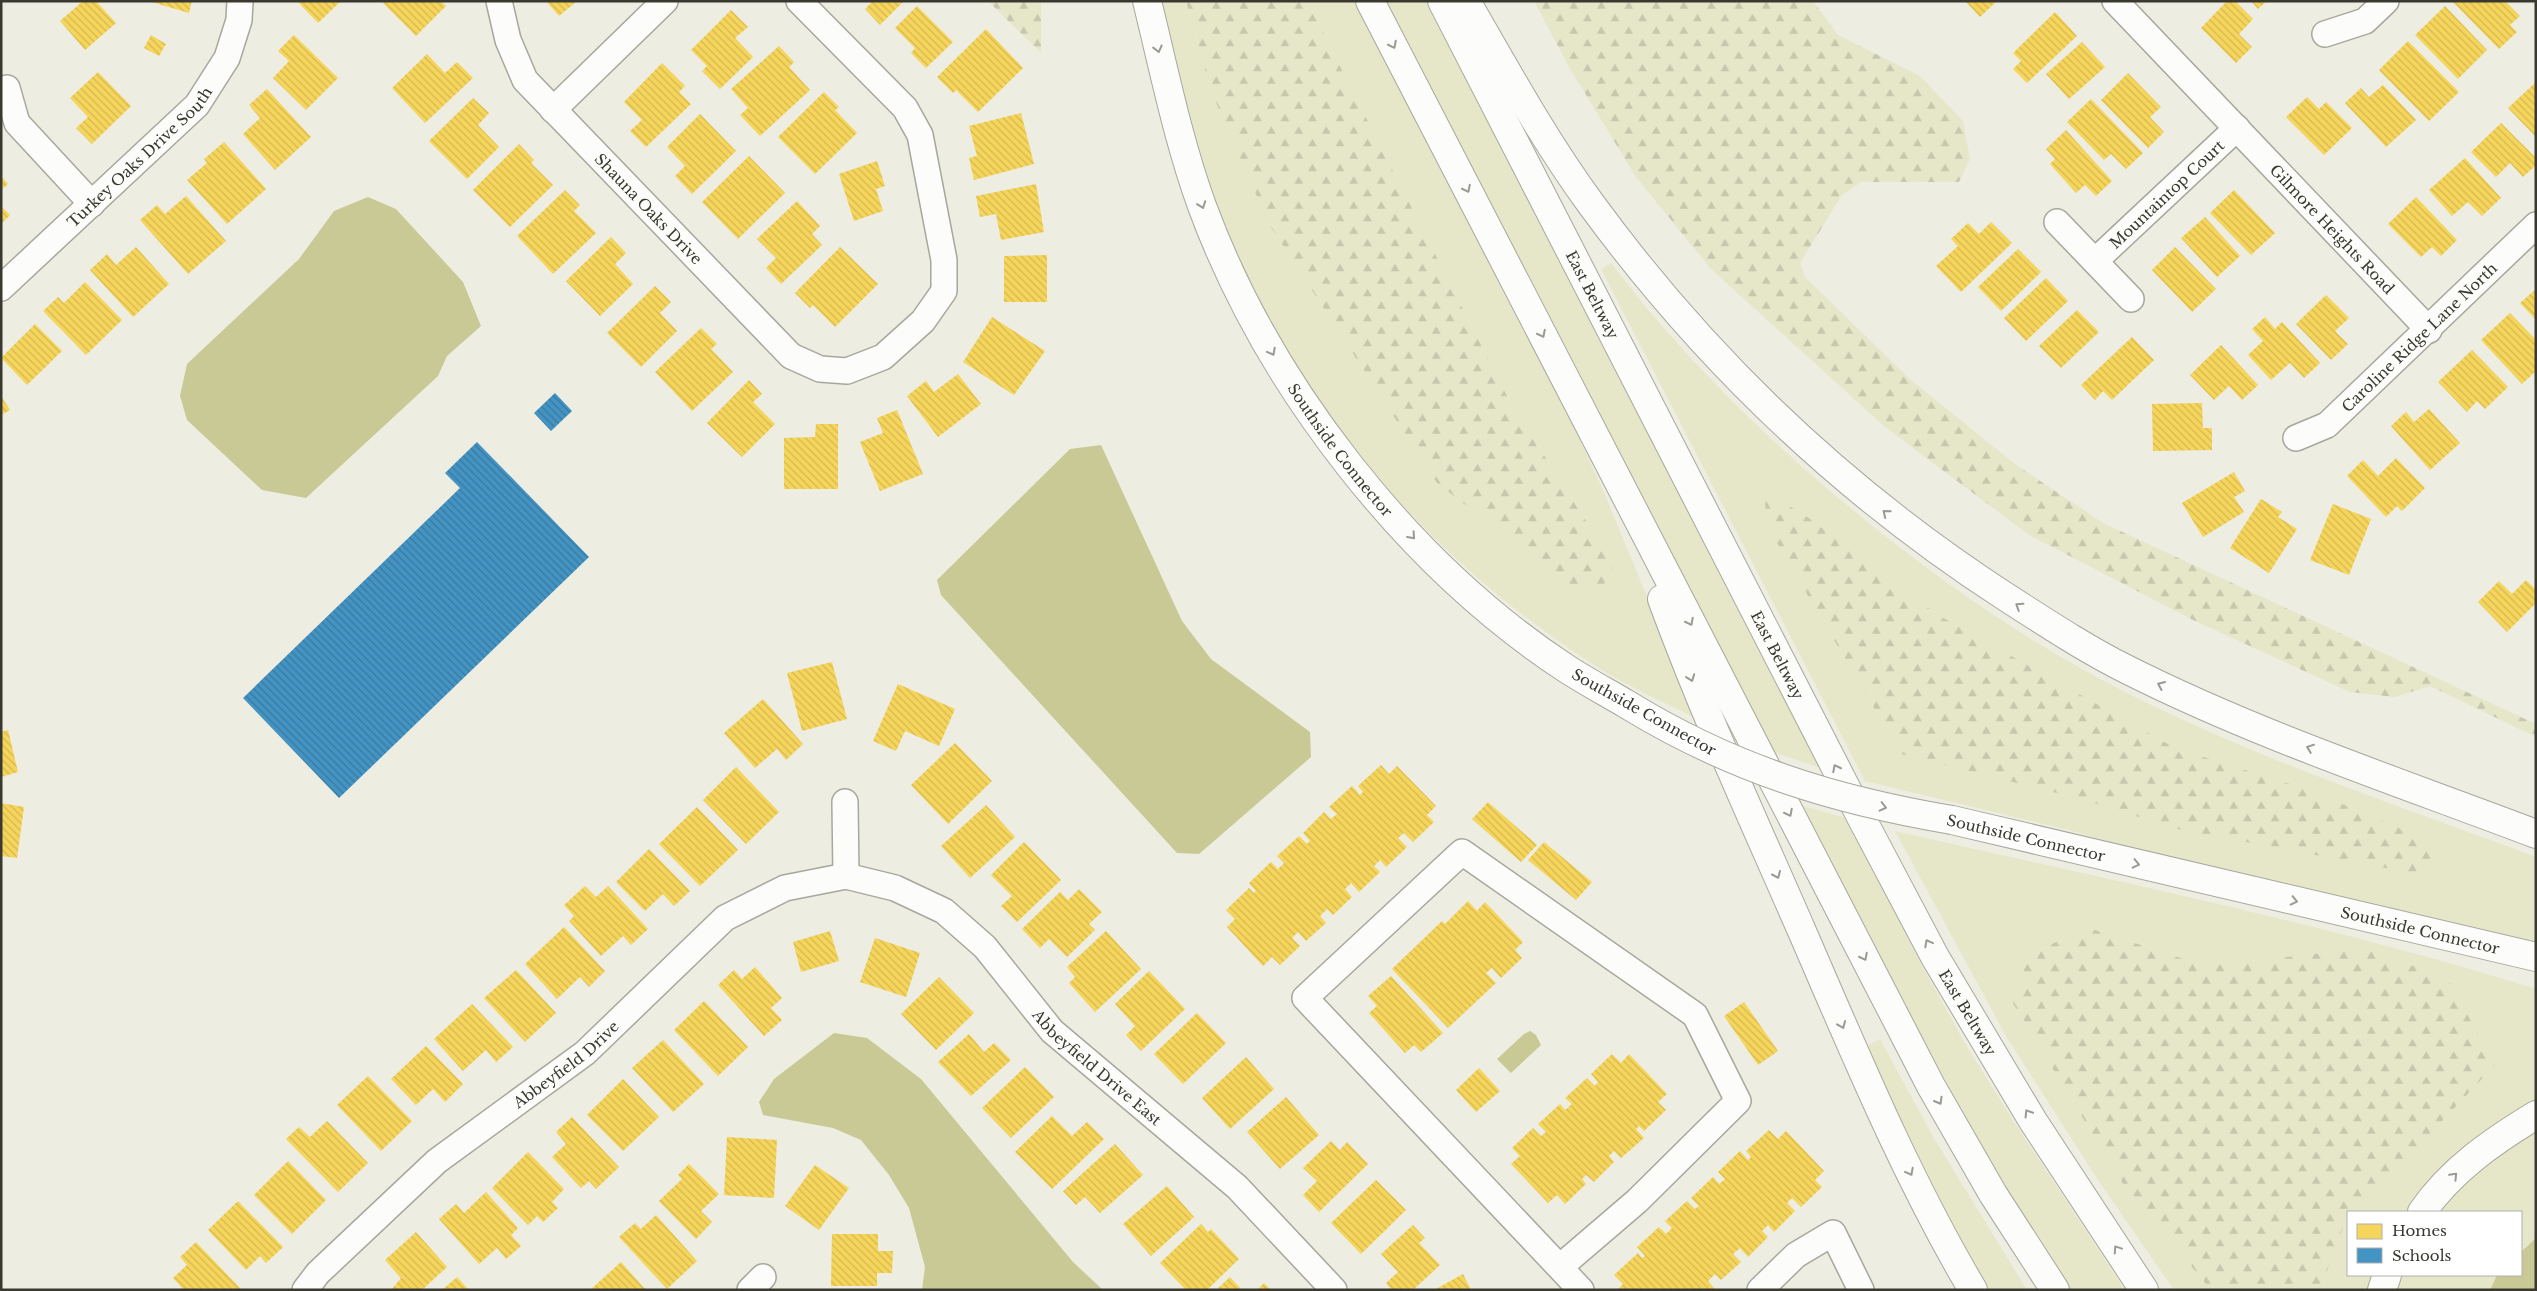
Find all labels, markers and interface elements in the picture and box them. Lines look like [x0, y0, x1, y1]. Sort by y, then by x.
one-way arrow [1387, 39, 1397, 48]
one-way arrow [1152, 44, 1163, 53]
street label: Turkey Oaks Drive South [63, 83, 216, 231]
street label: Mountaintop Court [2105, 135, 2228, 252]
street label: Shauna Oaks Drive [591, 149, 707, 268]
street label: Gilmore Heights Road [2266, 160, 2399, 298]
one-way arrow [1461, 184, 1471, 193]
one-way arrow [1196, 200, 1206, 209]
street label: East Beltway [1562, 247, 1624, 342]
street label: Caroline Ridge Lane North [2337, 258, 2501, 416]
one-way arrow [1536, 328, 1546, 337]
one-way arrow [1266, 346, 1276, 355]
street label: Southside Connector [1284, 380, 1398, 521]
one-way arrow [1883, 510, 1892, 518]
one-way arrow [1406, 531, 1415, 540]
one-way arrow [2016, 602, 2025, 612]
street label: East Beltway [1747, 607, 1809, 703]
one-way arrow [1684, 616, 1694, 625]
street label: Southside Connector [1568, 664, 1720, 760]
one-way arrow [1685, 674, 1695, 682]
one-way arrow [2157, 681, 2166, 691]
one-way arrow [2306, 744, 2315, 755]
one-way arrow [1832, 765, 1842, 774]
one-way arrow [1879, 801, 1888, 812]
one-way arrow [1783, 807, 1793, 816]
street label: Southside Connector [1945, 810, 2108, 866]
one-way arrow [2132, 858, 2140, 869]
one-way arrow [1771, 870, 1782, 879]
one-way arrow [2290, 895, 2299, 906]
street label: Southside Connector [2339, 902, 2502, 958]
one-way arrow [1924, 939, 1934, 948]
one-way arrow [1858, 952, 1868, 961]
street label: East Beltway [1935, 966, 2001, 1059]
street label: Abbeyfield Drive East [1028, 1005, 1166, 1129]
street label: Abbeyfield Drive [508, 1016, 622, 1113]
one-way arrow [1837, 1020, 1847, 1028]
one-way arrow [1933, 1095, 1943, 1104]
one-way arrow [2025, 1110, 2035, 1119]
one-way arrow [1904, 1167, 1914, 1176]
one-way arrow [2448, 1173, 2457, 1182]
legend [2347, 1211, 2522, 1276]
text: Homes [2392, 1221, 2447, 1240]
one-way arrow [2114, 1246, 2123, 1255]
text: Schools [2392, 1246, 2452, 1265]

